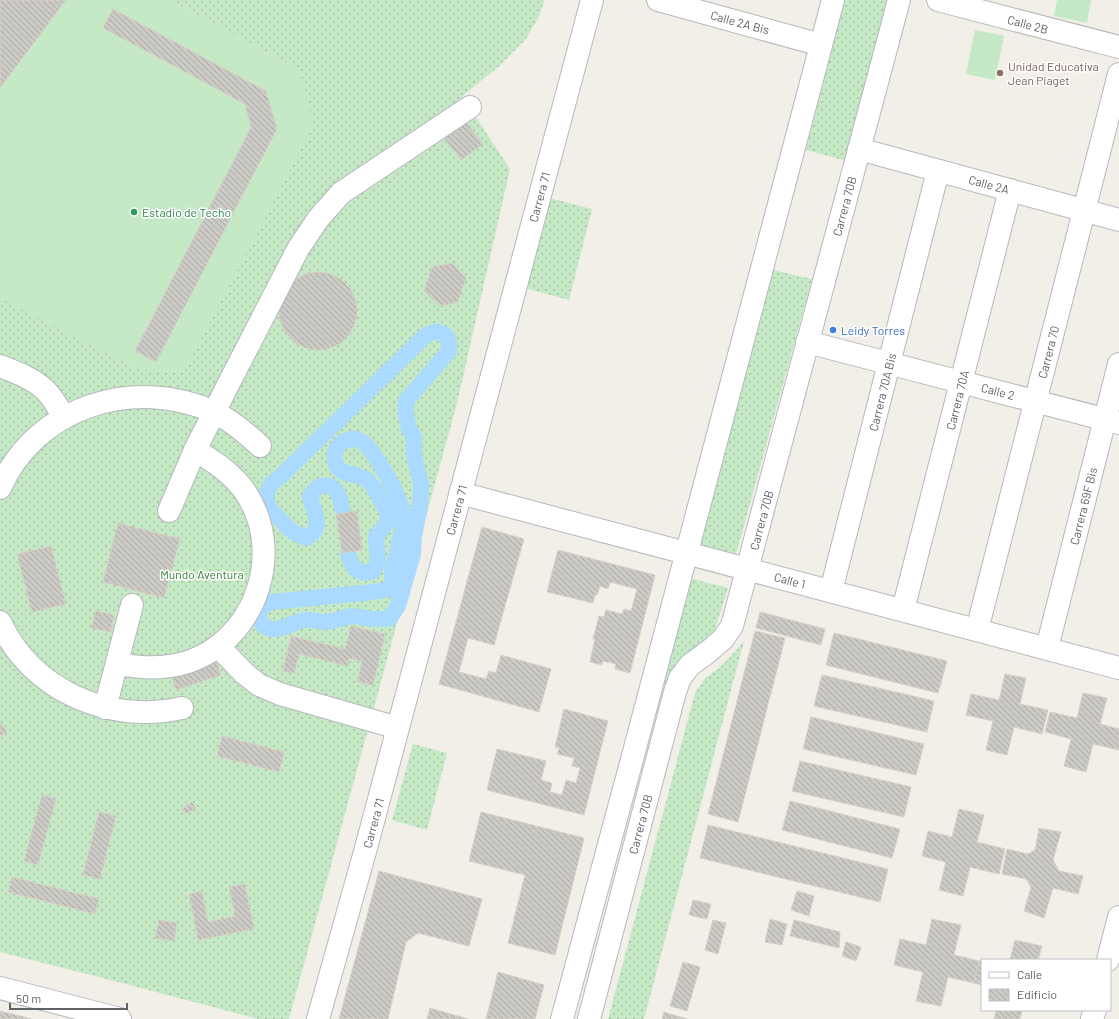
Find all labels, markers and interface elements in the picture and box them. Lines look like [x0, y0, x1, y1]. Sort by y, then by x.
street label: Calle 2A Bis [709, 7, 771, 37]
street label: Calle 2B [1006, 12, 1050, 36]
place label: Unidad Educativa Jean Piaget [1008, 59, 1099, 87]
marker: Unidad Educativa Jean Piaget [995, 68, 1005, 78]
street label: Carrera 71 [526, 170, 552, 224]
street label: Calle 2A [967, 172, 1011, 196]
street label: Carrera 70B [829, 175, 859, 237]
place label: Estadio de Techo [142, 205, 231, 219]
marker: Estadio de Techo [129, 207, 139, 217]
place label: Leidy Torres [841, 323, 905, 337]
street label: Carrera 70 [1035, 324, 1061, 380]
marker: Leidy Torres [828, 325, 838, 335]
street label: Carrera 70A Bis [866, 351, 898, 432]
street label: Carrera 70A [943, 369, 971, 431]
street label: Calle 2 [980, 380, 1016, 402]
street label: Carrera 69F Bis [1067, 466, 1099, 546]
street label: Carrera 71 [443, 483, 469, 537]
street label: Carrera 70B [746, 489, 776, 551]
park label: Mundo Aventura [160, 567, 244, 581]
street label: Calle 1 [773, 569, 807, 591]
street label: Carrera 70B [625, 793, 655, 855]
street label: Carrera 71 [360, 796, 386, 850]
legend [981, 959, 1111, 1011]
text: Calle [1017, 967, 1042, 981]
scale bar [10, 985, 127, 1011]
text: Edificio [1017, 987, 1057, 1001]
text: 50 m [16, 991, 41, 1005]

